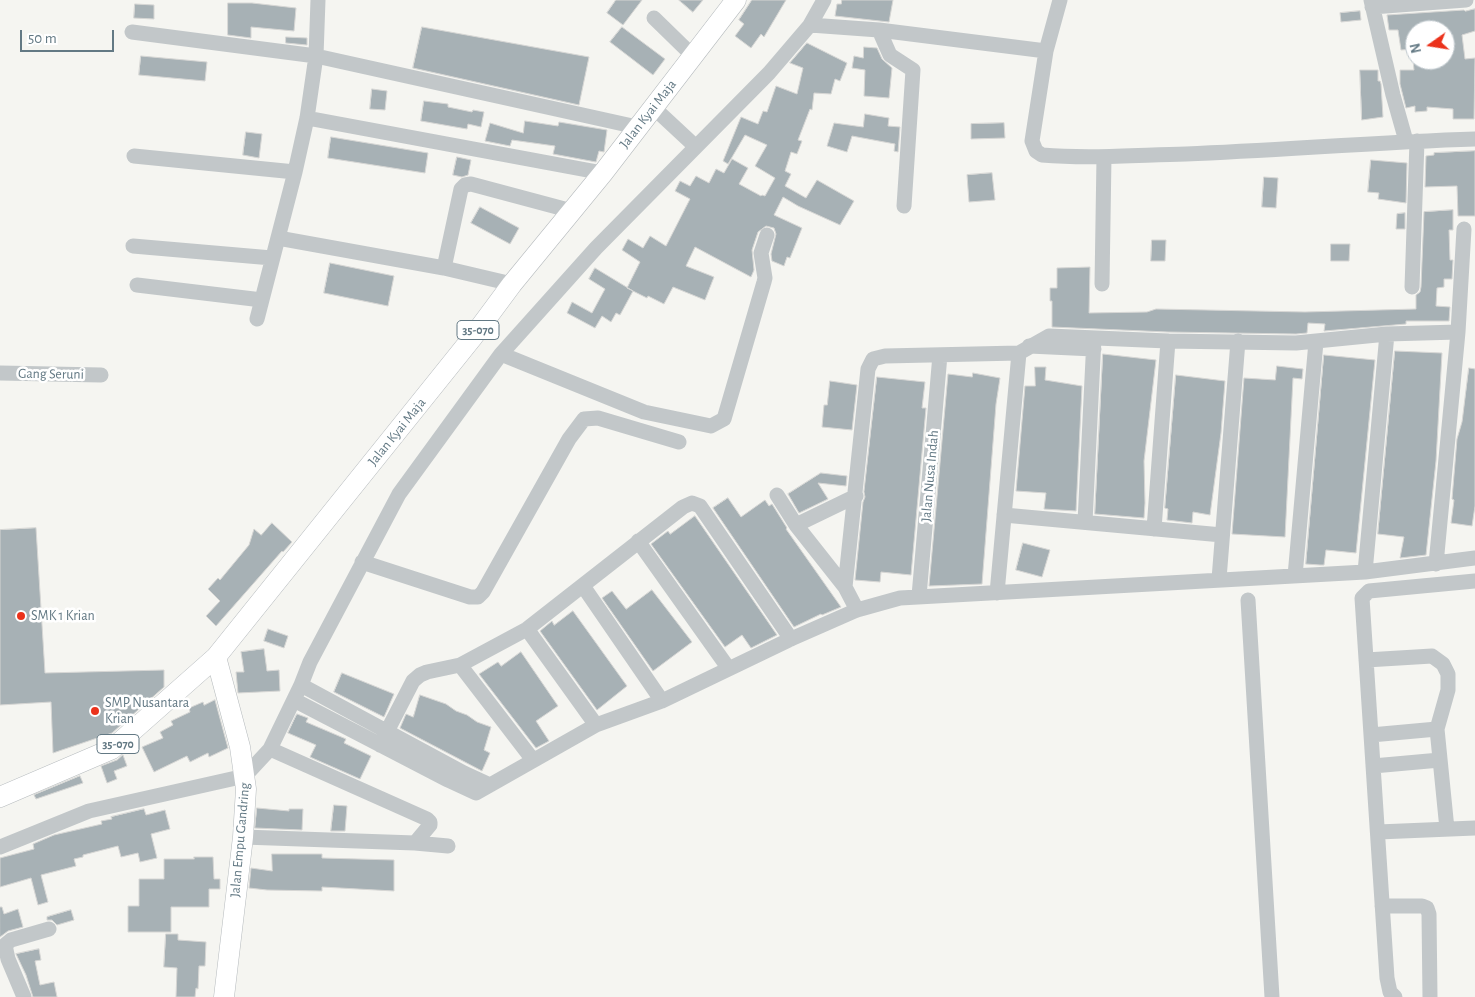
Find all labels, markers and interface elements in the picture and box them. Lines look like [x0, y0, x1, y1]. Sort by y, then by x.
scale bar [22, 20, 116, 52]
north arrow [1405, 20, 1455, 70]
text: 50 m [28, 31, 57, 46]
text: N [1408, 42, 1424, 54]
street label: Jalan Kyai Maja [616, 76, 680, 152]
road number: 35-070 [457, 320, 499, 340]
street label: Gang Seruni [18, 365, 84, 383]
street label: Jalan Kyai Maja [364, 395, 430, 469]
street label: Jalan Nusa Indah [918, 429, 942, 523]
place label: SMK 1 Krian [31, 608, 95, 624]
marker: SMK 1 Krian [15, 610, 27, 622]
place label: SMP Nusantara Krian [105, 695, 189, 728]
marker: SMP Nusantara Krian [89, 705, 101, 717]
road number: 35-070 [97, 734, 139, 754]
street label: Jalan Empu Gandring [227, 782, 253, 898]

